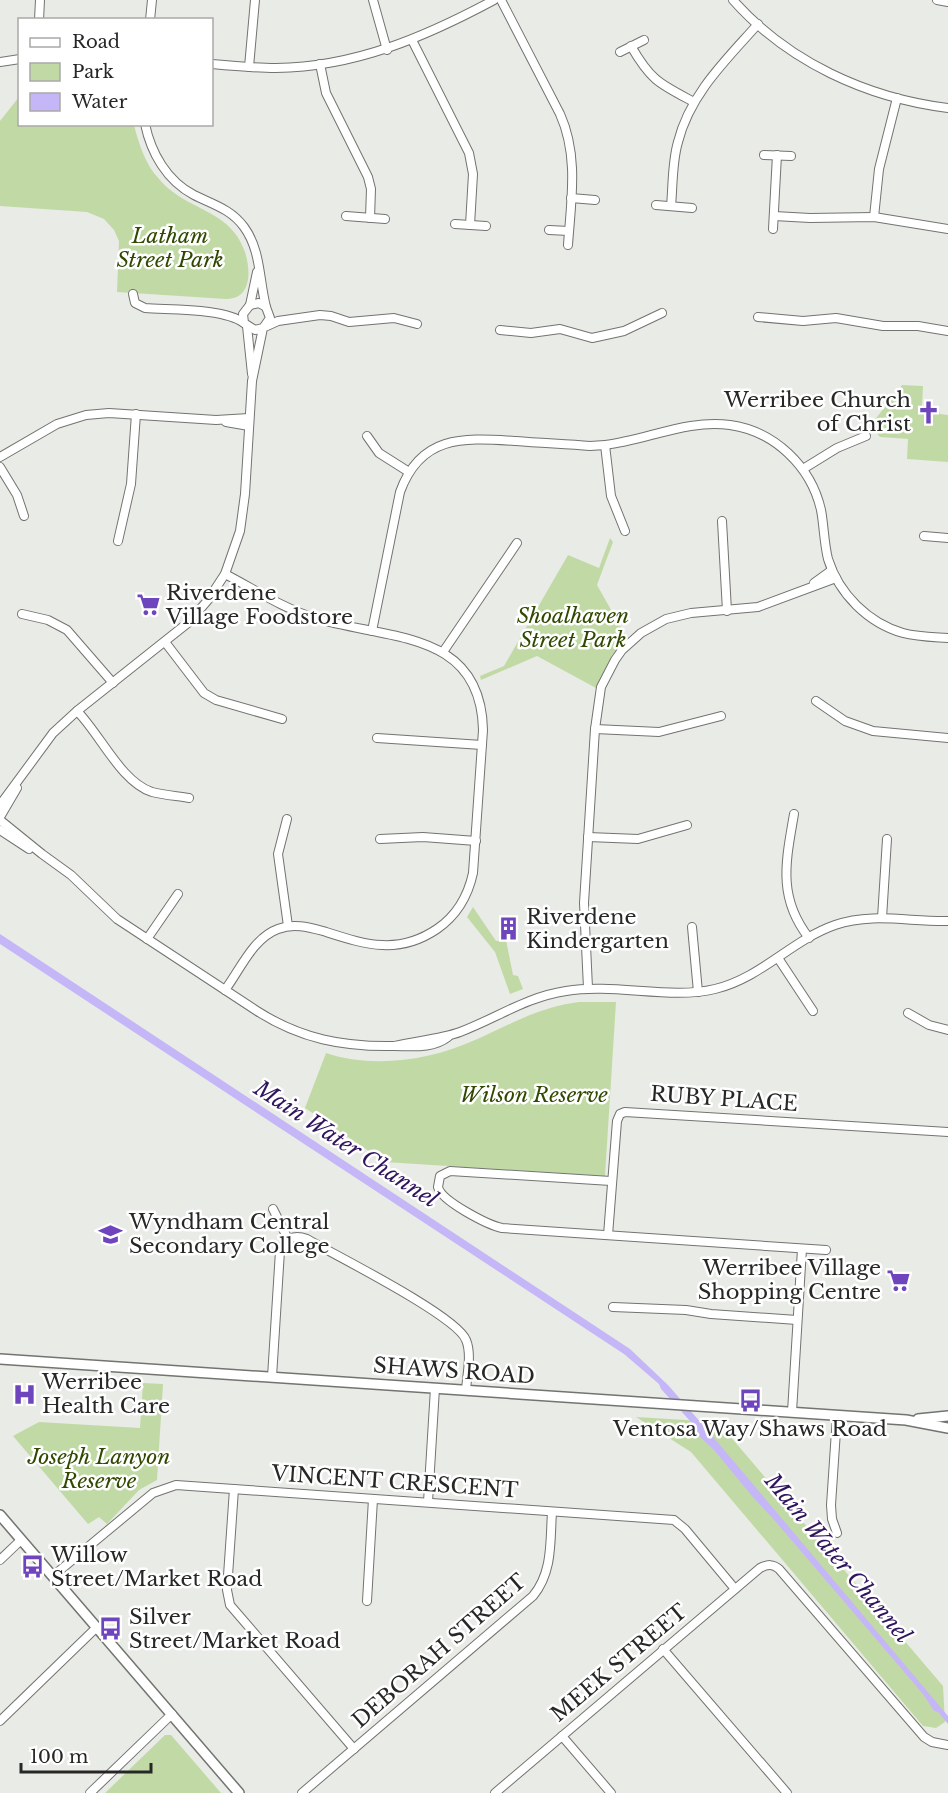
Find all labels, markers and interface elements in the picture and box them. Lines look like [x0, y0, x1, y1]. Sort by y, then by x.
legend [18, 18, 213, 126]
text: Road [72, 31, 120, 53]
text: Park [72, 61, 114, 83]
text: Water [71, 91, 128, 113]
park label: Latham Street Park [116, 223, 224, 273]
place label: Werribee Church of Christ [723, 387, 911, 437]
church icon: Werribee Church of Christ [916, 399, 942, 425]
place label: Riverdene Village Foodstore [165, 580, 353, 630]
supermarket icon: Riverdene Village Foodstore [135, 592, 161, 618]
park label: Shoalhaven Street Park [517, 603, 629, 653]
place label: Riverdene Kindergarten [526, 904, 669, 954]
building icon: Riverdene Kindergarten [495, 916, 521, 942]
water label: Main Water Channel [248, 1074, 443, 1213]
street label: RUBY PLACE [649, 1081, 799, 1117]
park label: Wilson Reserve [460, 1082, 608, 1108]
place label: Wyndham Central Secondary College [128, 1209, 330, 1259]
school or university icon: Wyndham Central Secondary College [98, 1221, 124, 1247]
place label: Werribee Village Shopping Centre [698, 1255, 881, 1305]
supermarket icon: Werribee Village Shopping Centre [886, 1267, 912, 1293]
street label: SHAWS ROAD [372, 1352, 536, 1390]
place label: Werribee Health Care [41, 1369, 170, 1419]
hospital icon: Werribee Health Care [11, 1381, 37, 1407]
bus stop icon: Ventosa Way/Shaws Road [737, 1388, 763, 1414]
place label: Ventosa Way/Shaws Road [612, 1416, 887, 1442]
park label: Joseph Lanyon Reserve [27, 1444, 170, 1494]
street label: VINCENT CRESCENT [270, 1460, 519, 1504]
water label: Main Water Channel [758, 1467, 917, 1648]
place label: Willow Street/Market Road [50, 1542, 262, 1592]
bus stop icon: Willow Street/Market Road [20, 1554, 46, 1580]
street label: DEBORAH STREET [347, 1568, 531, 1734]
street label: MEEK STREET [546, 1599, 692, 1727]
place label: Silver Street/Market Road [129, 1604, 340, 1654]
bus stop icon: Silver Street/Market Road [98, 1616, 124, 1642]
scale bar [21, 1736, 152, 1774]
text: 100 m [30, 1746, 88, 1768]

